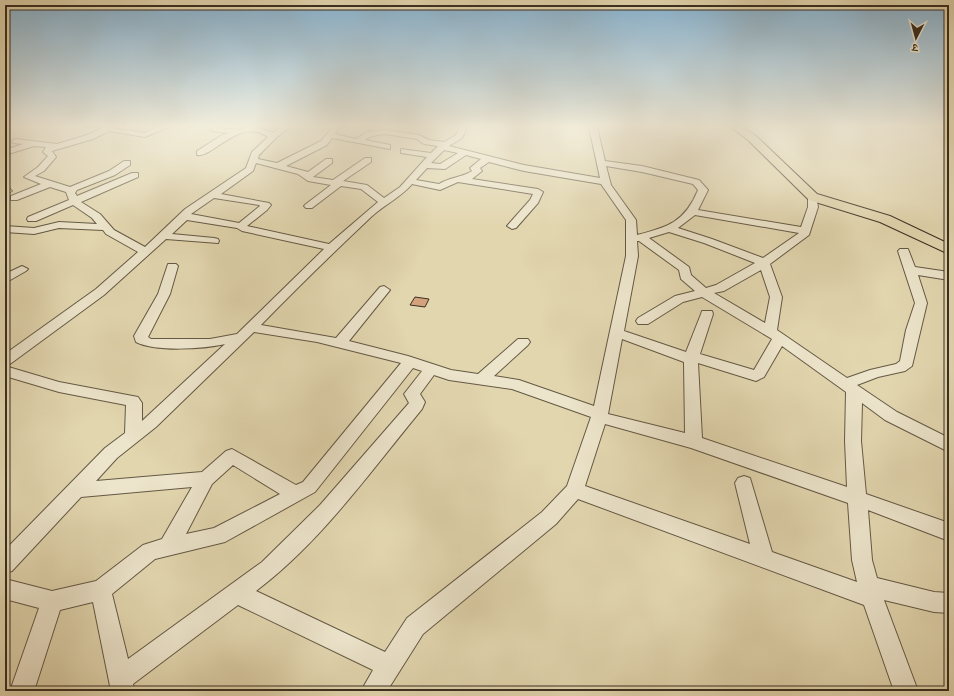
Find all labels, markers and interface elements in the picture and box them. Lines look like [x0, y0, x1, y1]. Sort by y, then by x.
north arrow [896, 18, 936, 58]
text: उ [910, 40, 920, 55]

